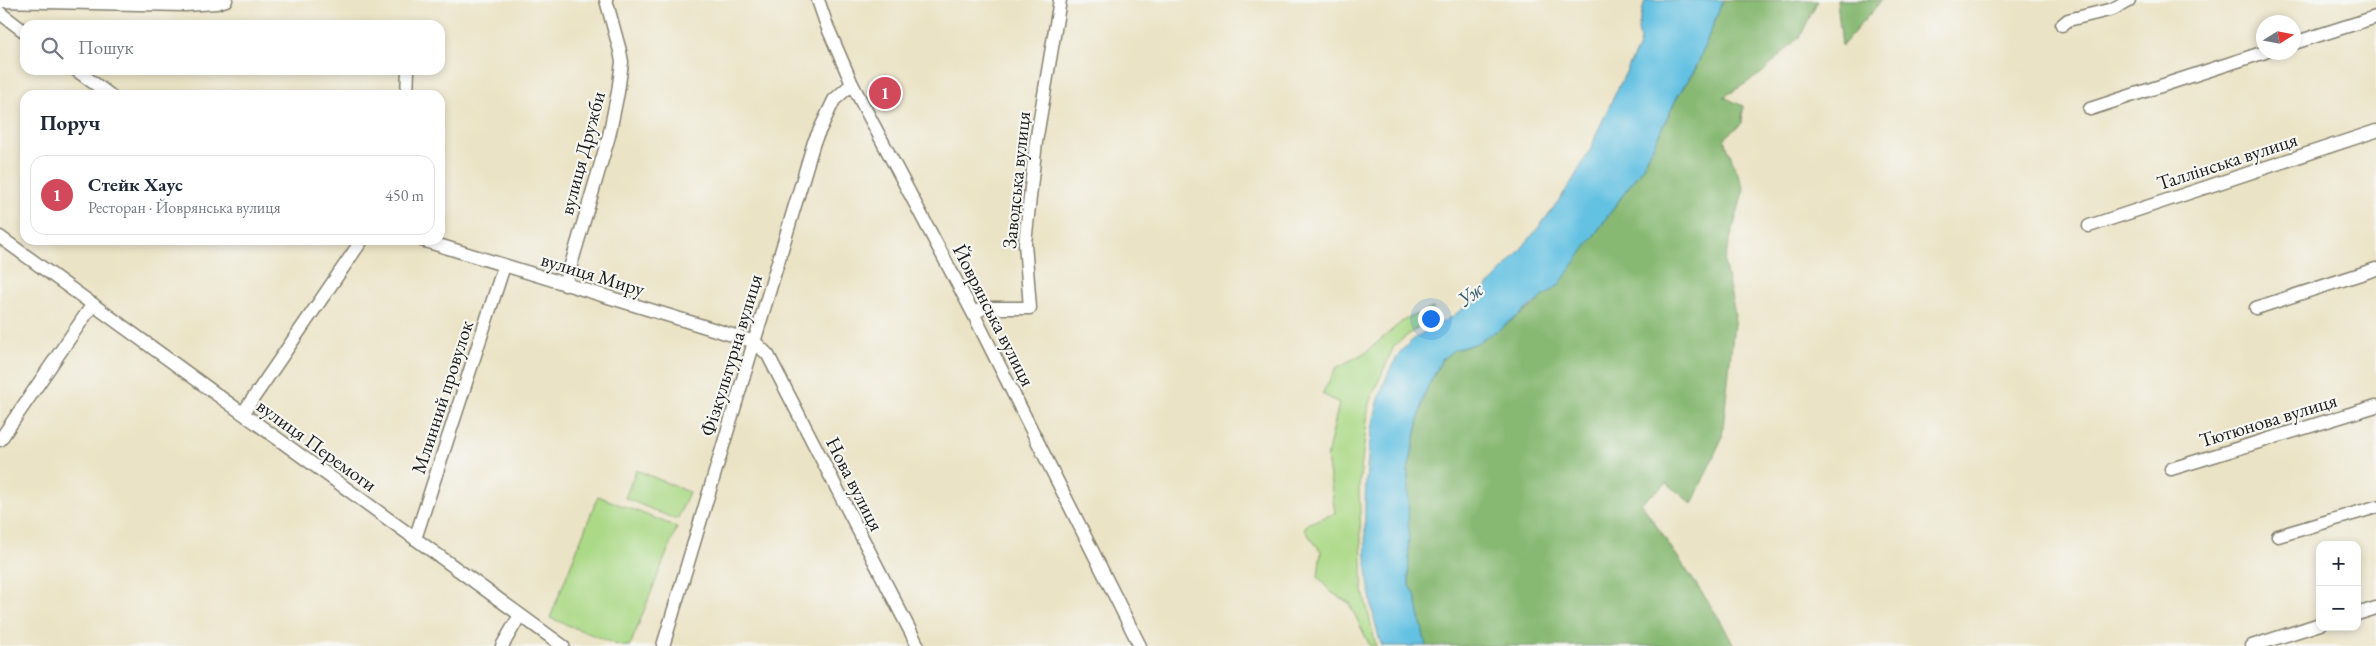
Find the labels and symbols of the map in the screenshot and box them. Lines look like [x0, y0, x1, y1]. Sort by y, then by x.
north arrow [2256, 15, 2301, 60]
pin: 1 [869, 74, 901, 112]
street label: вулиця Дружби [553, 88, 611, 218]
street label: Заводська вулиця [996, 110, 1036, 250]
street label: Таллінська вулиця [2153, 126, 2301, 196]
street label: Йоврянська вулиця [947, 239, 1041, 391]
street label: вулиця Миру [538, 246, 648, 302]
street label: Фізкультурна вулиця [694, 271, 768, 439]
water label: Уж [1451, 275, 1489, 313]
your location [1418, 306, 1444, 332]
street label: Млинний провулок [405, 316, 479, 477]
street label: Тютюнова вулиця [2196, 387, 2340, 453]
street label: вулиця Перемоги [252, 393, 383, 498]
street label: Нова вулиця [820, 432, 890, 536]

